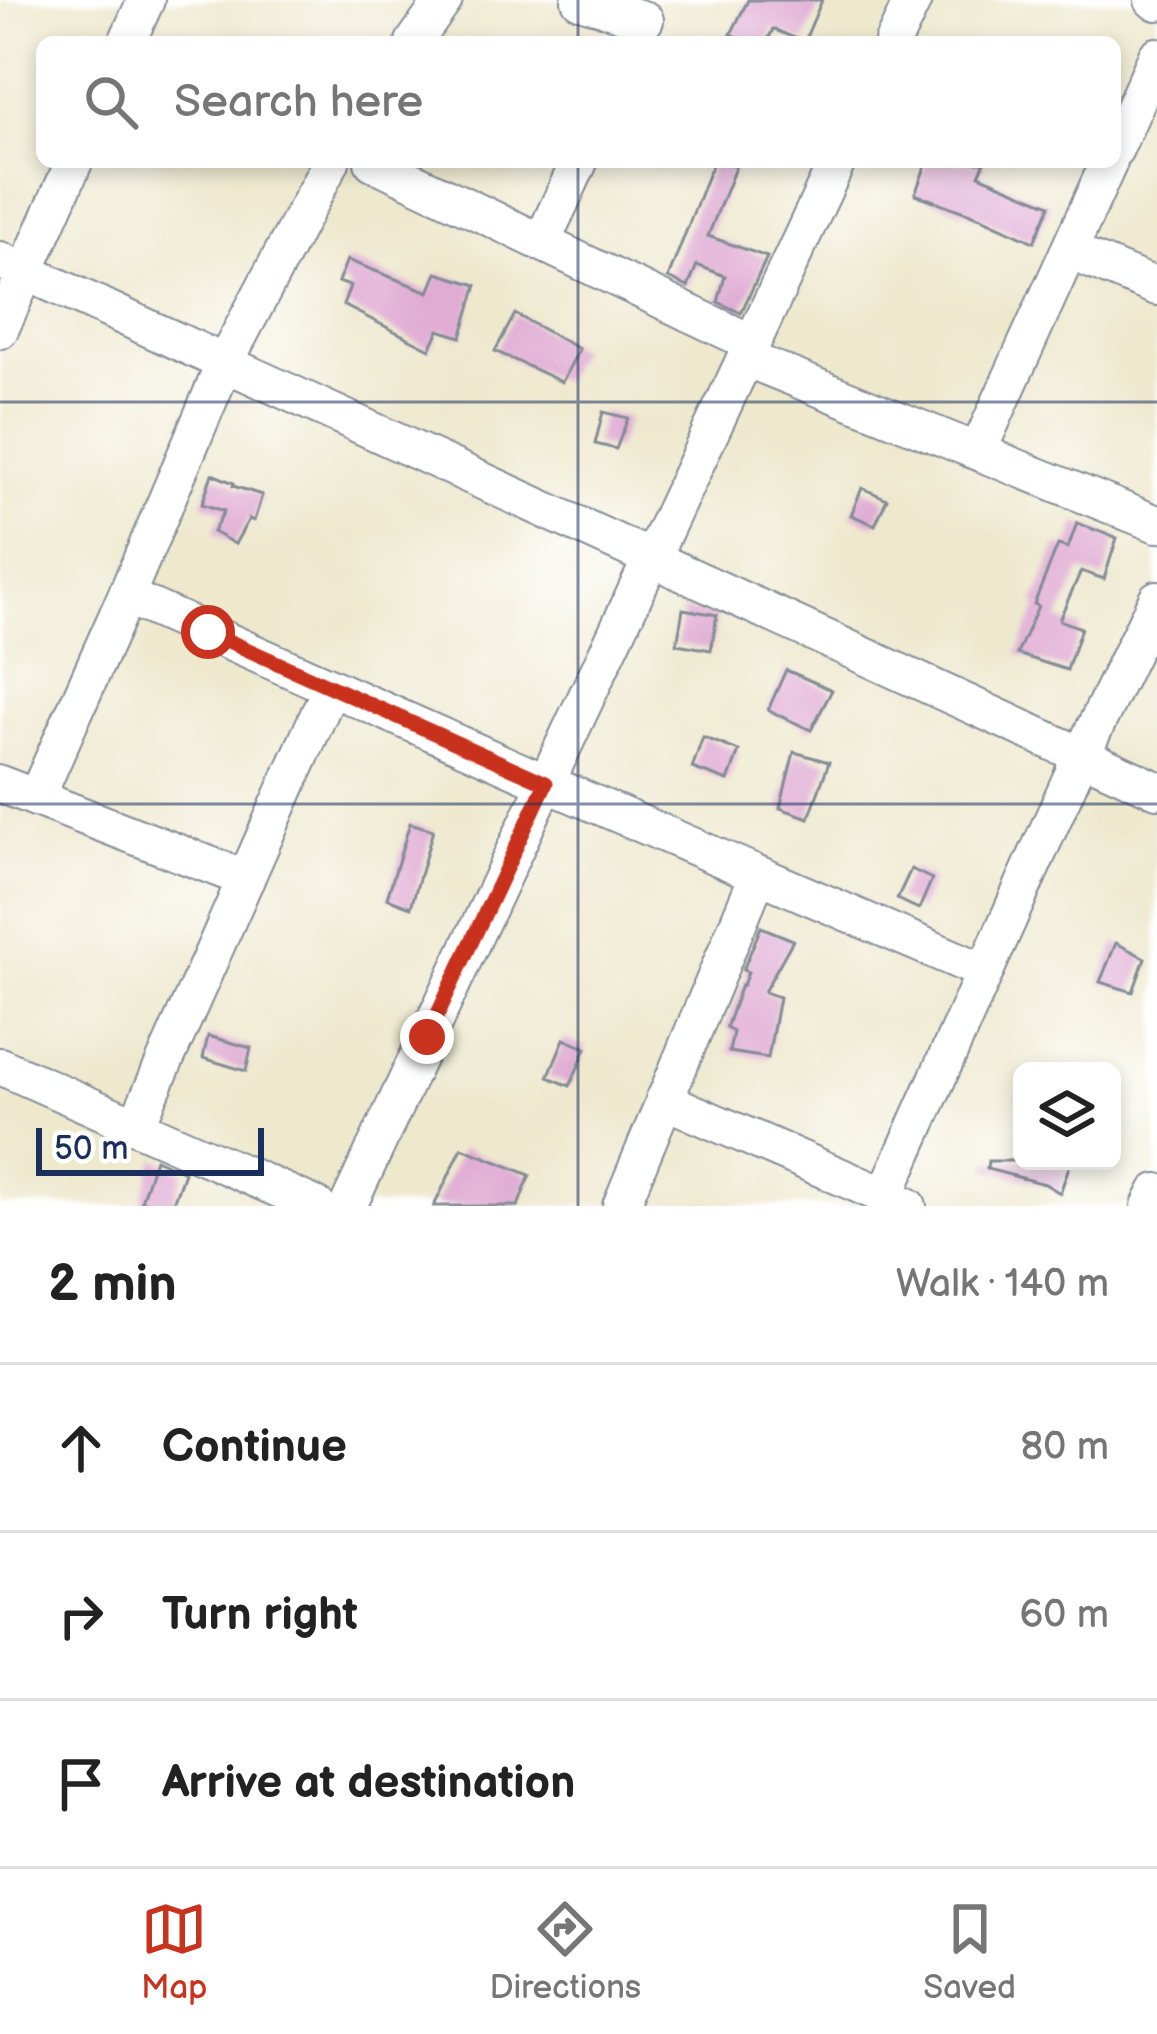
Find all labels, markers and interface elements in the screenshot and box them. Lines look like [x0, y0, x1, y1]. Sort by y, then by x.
search box [36, 36, 1121, 168]
icon: search [78, 69, 144, 135]
text: Search here [174, 75, 423, 130]
route start [181, 605, 235, 659]
route end [400, 1010, 454, 1064]
map controls [1013, 1062, 1121, 1170]
button: layers [1013, 1062, 1121, 1170]
scale bar [36, 1122, 264, 1175]
text: 50 m [54, 1129, 129, 1169]
text: 2 min [48, 1254, 177, 1315]
text: Walk · 140 m [896, 1261, 1109, 1308]
icon: ahead [48, 1415, 114, 1481]
text: Continue [162, 1420, 347, 1475]
text: 80 m [1021, 1424, 1109, 1471]
icon: right [48, 1583, 114, 1649]
text: Turn right [162, 1588, 358, 1643]
text: 60 m [1019, 1592, 1109, 1639]
icon: arrive [48, 1751, 114, 1817]
text: Arrive at destination [162, 1756, 575, 1811]
tab: Map [141, 1896, 207, 2008]
tab: Directions [490, 1896, 641, 2008]
tab: Saved [923, 1896, 1016, 2008]

